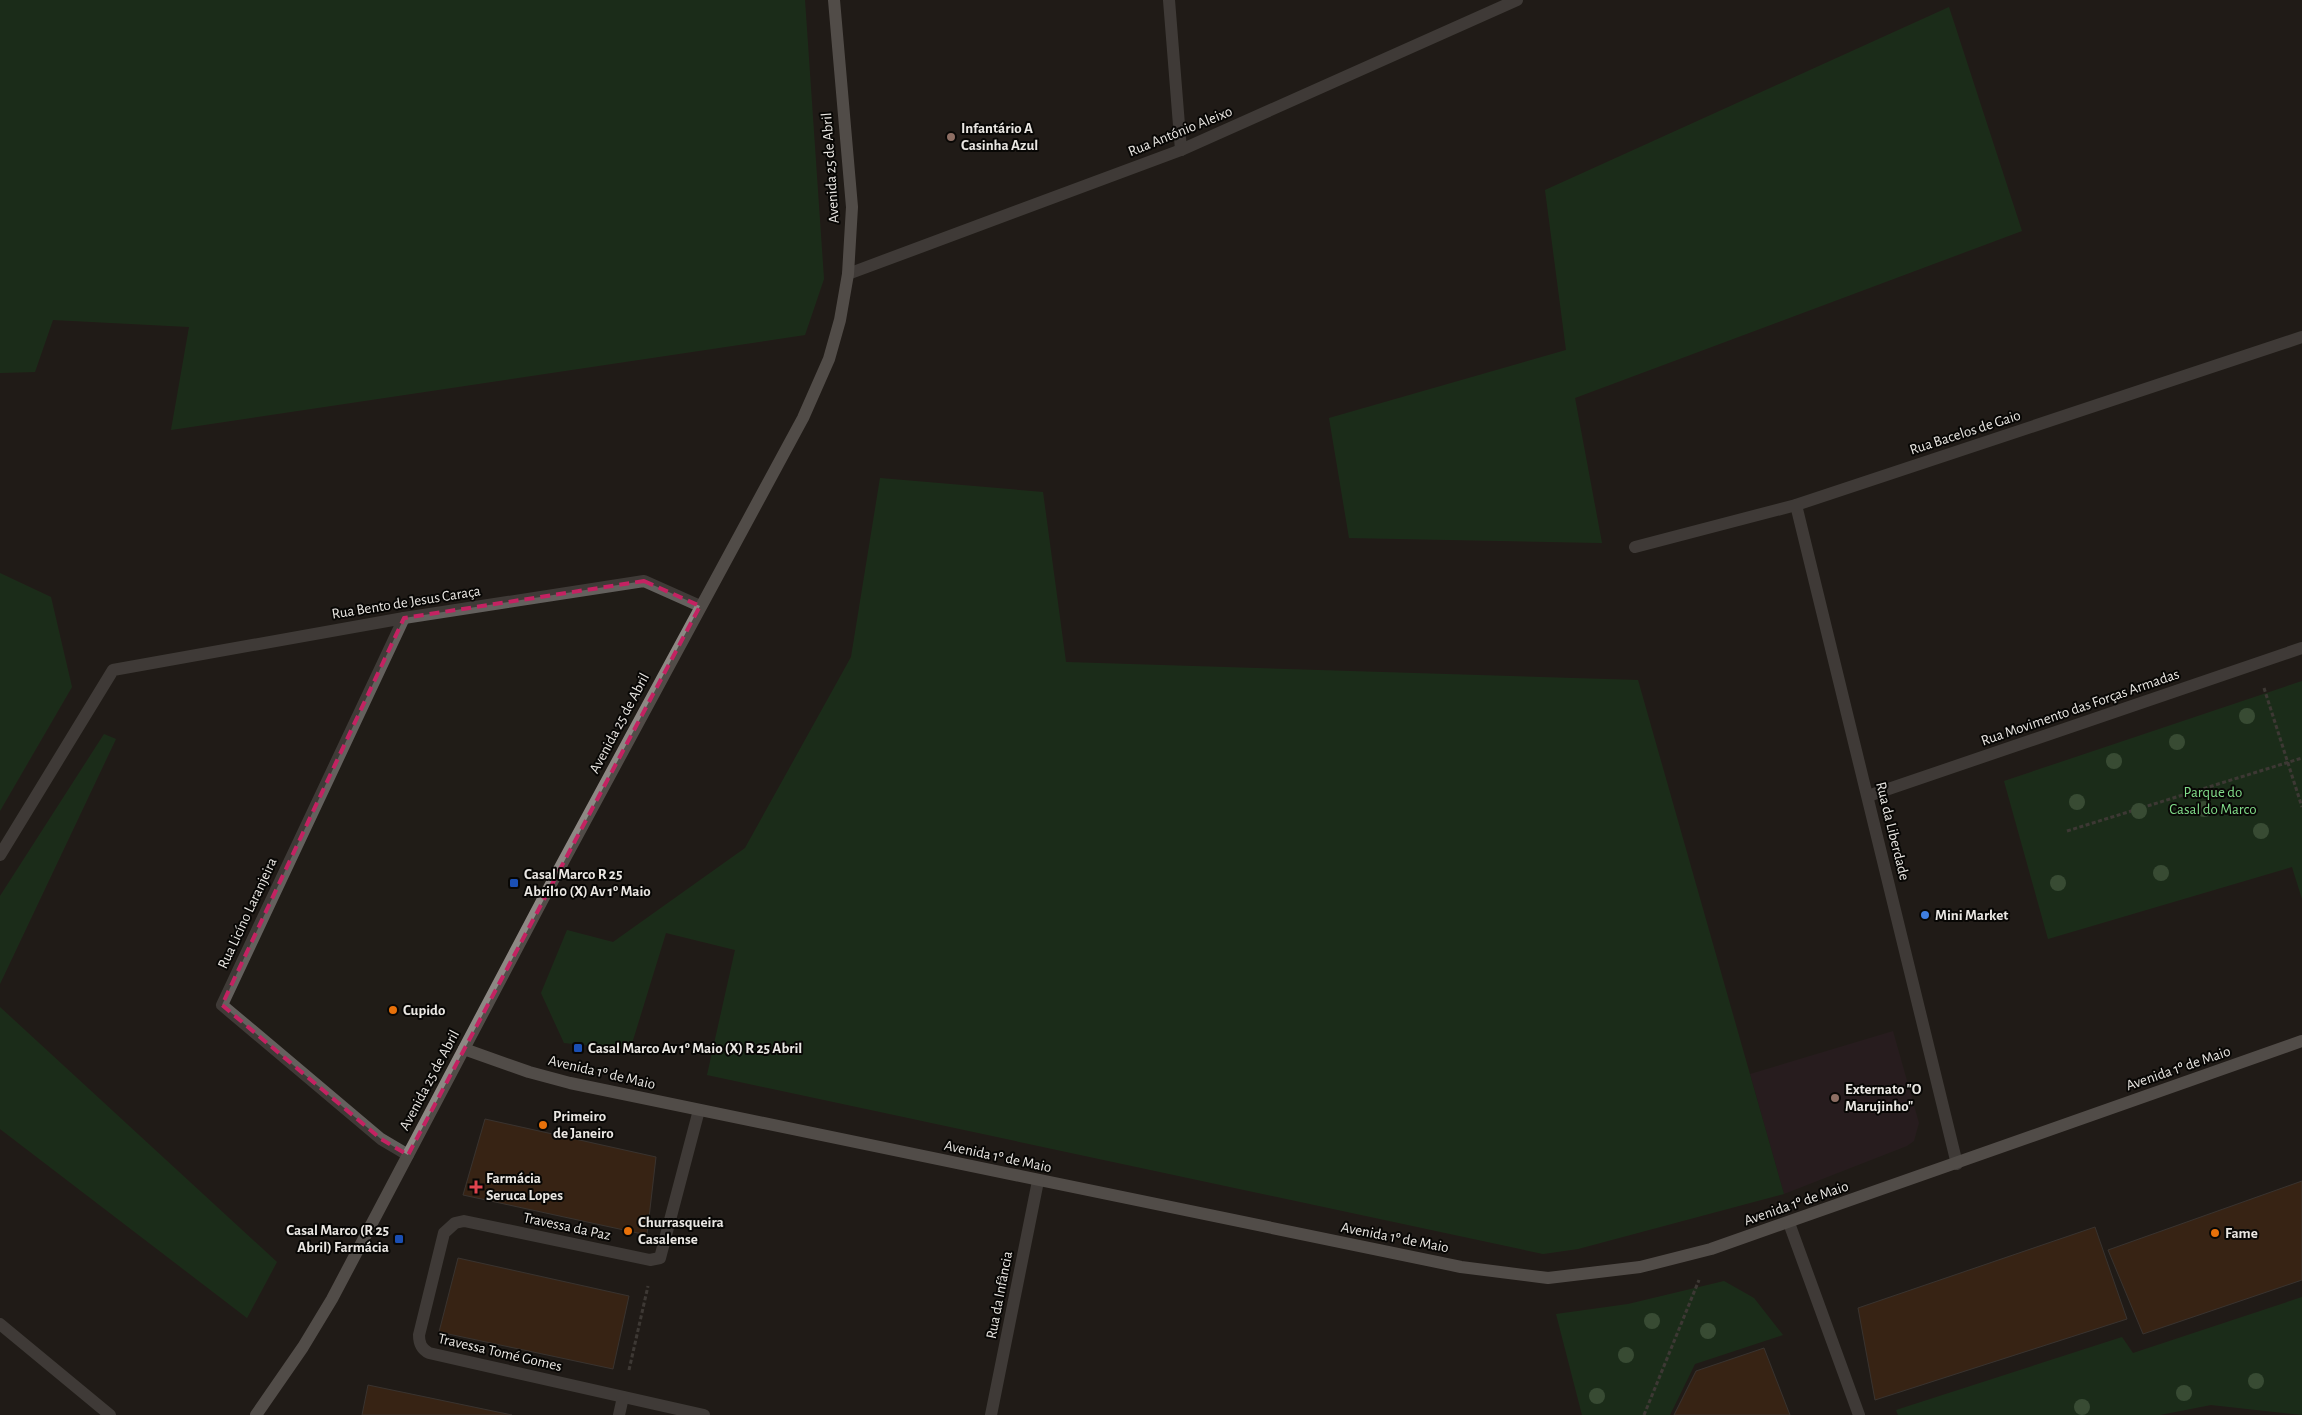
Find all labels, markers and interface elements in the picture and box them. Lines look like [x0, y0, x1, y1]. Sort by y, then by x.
street label: Rua António Aleixo [1126, 104, 1234, 159]
street label: Avenida 25 de Abril [819, 112, 842, 224]
place label: Infantário A Casinha Azul [961, 121, 1038, 153]
marker: Infantário A Casinha Azul [945, 131, 957, 143]
street label: Rua Bacelos de Gaio [1908, 407, 2023, 457]
street label: Rua Bento de Jesus Caraça [331, 583, 482, 622]
street label: Rua Movimento das Forças Armadas [1979, 666, 2181, 749]
street label: Avenida 25 de Abril [587, 671, 652, 776]
street label: Rua da Liberdade [1873, 780, 1912, 882]
park label: Parque do Casal do Marco [2169, 785, 2257, 817]
street label: Rua Licíno Laranjeira [215, 855, 280, 971]
place label: Casal Marco R 25 Abril10 (X) Av 1º Maio [524, 867, 651, 899]
marker: Casal Marco R 25 Abril10 (X) Av 1º Maio [508, 877, 520, 889]
place label: Mini Market [1935, 908, 2008, 923]
marker: Mini Market [1919, 909, 1931, 921]
place label: Cupido [403, 1003, 445, 1018]
marker: Cupido [387, 1004, 399, 1016]
street label: Avenida 25 de Abril [397, 1028, 462, 1133]
place label: Casal Marco Av 1º Maio (X) R 25 Abril [588, 1041, 802, 1056]
marker: Casal Marco Av 1º Maio (X) R 25 Abril [572, 1042, 584, 1054]
street label: Avenida 1º de Maio [2124, 1044, 2232, 1093]
street label: Avenida 1º de Maio [547, 1053, 657, 1092]
place label: Externato "O Marujinho" [1845, 1082, 1922, 1114]
marker: Externato "O Marujinho" [1829, 1092, 1841, 1104]
place label: Primeiro de Janeiro [553, 1109, 614, 1141]
marker: Primeiro de Janeiro [537, 1119, 549, 1131]
street label: Avenida 1º de Maio [943, 1138, 1053, 1175]
place label: Farmácia Seruca Lopes [486, 1171, 563, 1203]
street label: Avenida 1º de Maio [1742, 1179, 1850, 1228]
marker: Farmácia Seruca Lopes [470, 1181, 482, 1193]
street label: Travessa da Paz [522, 1210, 612, 1243]
place label: Churrasqueira Casalense [638, 1215, 724, 1247]
street label: Avenida 1º de Maio [1340, 1220, 1450, 1255]
place label: Casal Marco (R 25 Abril) Farmácia [286, 1223, 389, 1255]
marker: Churrasqueira Casalense [622, 1225, 634, 1237]
place label: Fame [2225, 1226, 2258, 1241]
marker: Fame [2209, 1227, 2221, 1239]
marker: Casal Marco (R 25 Abril) Farmácia [393, 1233, 405, 1245]
street label: Rua da Infância [984, 1250, 1015, 1340]
street label: Travessa Tomé Gomes [436, 1331, 563, 1374]

